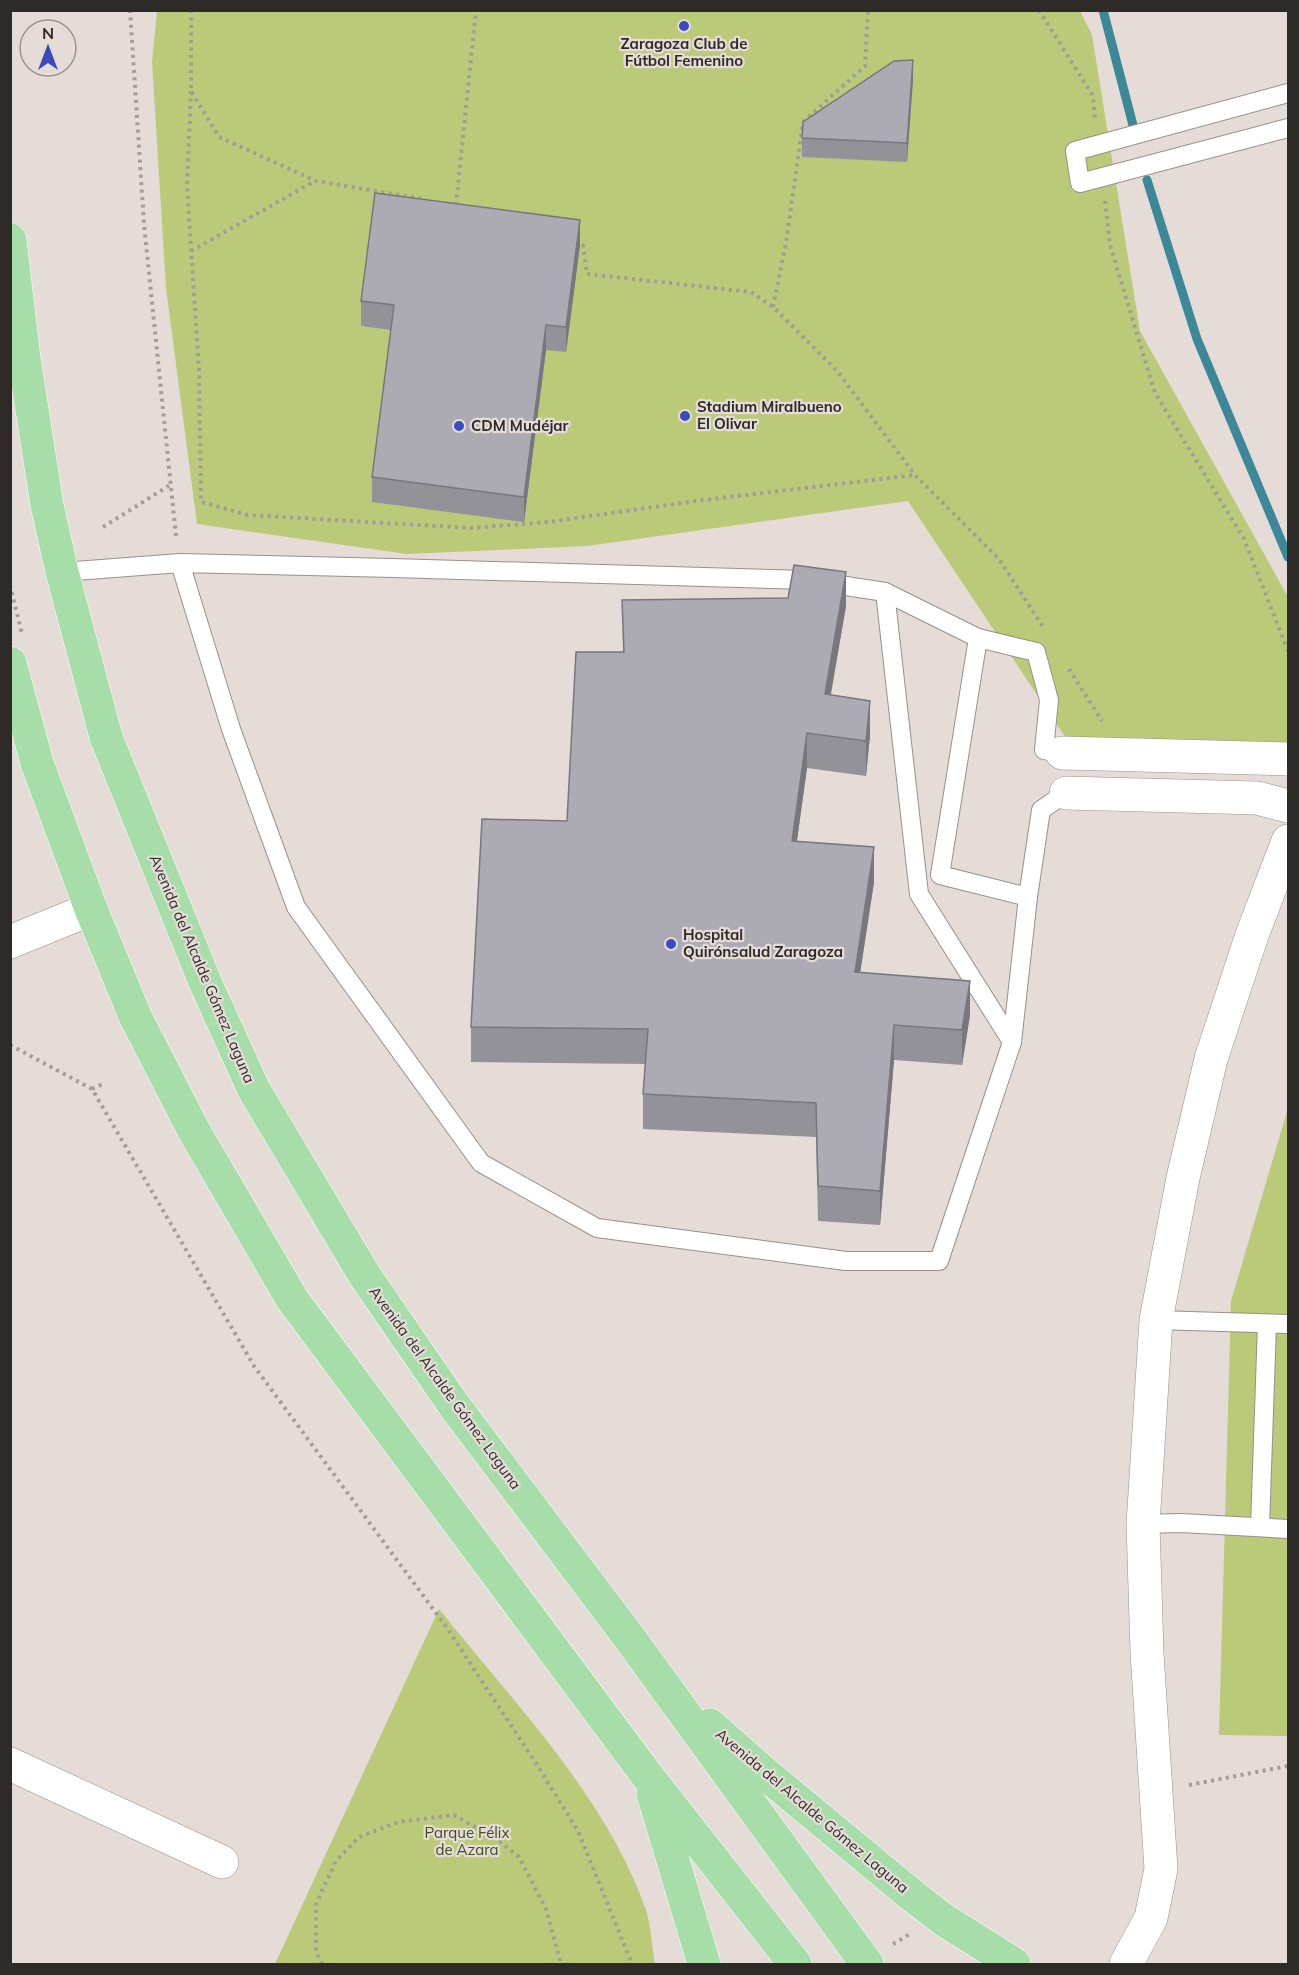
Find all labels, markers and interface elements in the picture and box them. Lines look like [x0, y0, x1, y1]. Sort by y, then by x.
north arrow [18, 18, 78, 78]
marker: Zaragoza Club de Fútbol Femenino [677, 19, 691, 33]
text: N [42, 23, 54, 43]
place label: Zaragoza Club de Fútbol Femenino [621, 34, 747, 70]
place label: Stadium Miralbueno El Olivar [697, 397, 842, 433]
marker: Stadium Miralbueno El Olivar [678, 409, 692, 423]
place label: CDM Mudéjar [471, 416, 569, 435]
marker: CDM Mudéjar [452, 419, 466, 433]
street label: Avenida del Alcalde Gómez Laguna [146, 852, 259, 1086]
place label: Hospital Quirónsalud Zaragoza [683, 925, 843, 961]
marker: Hospital Quirónsalud Zaragoza [664, 937, 678, 951]
street label: Avenida del Alcalde Gómez Laguna [365, 1282, 525, 1493]
street label: Avenida del Alcalde Gómez Laguna [712, 1724, 913, 1897]
park label: Parque Félix de Azara [425, 1823, 509, 1859]

